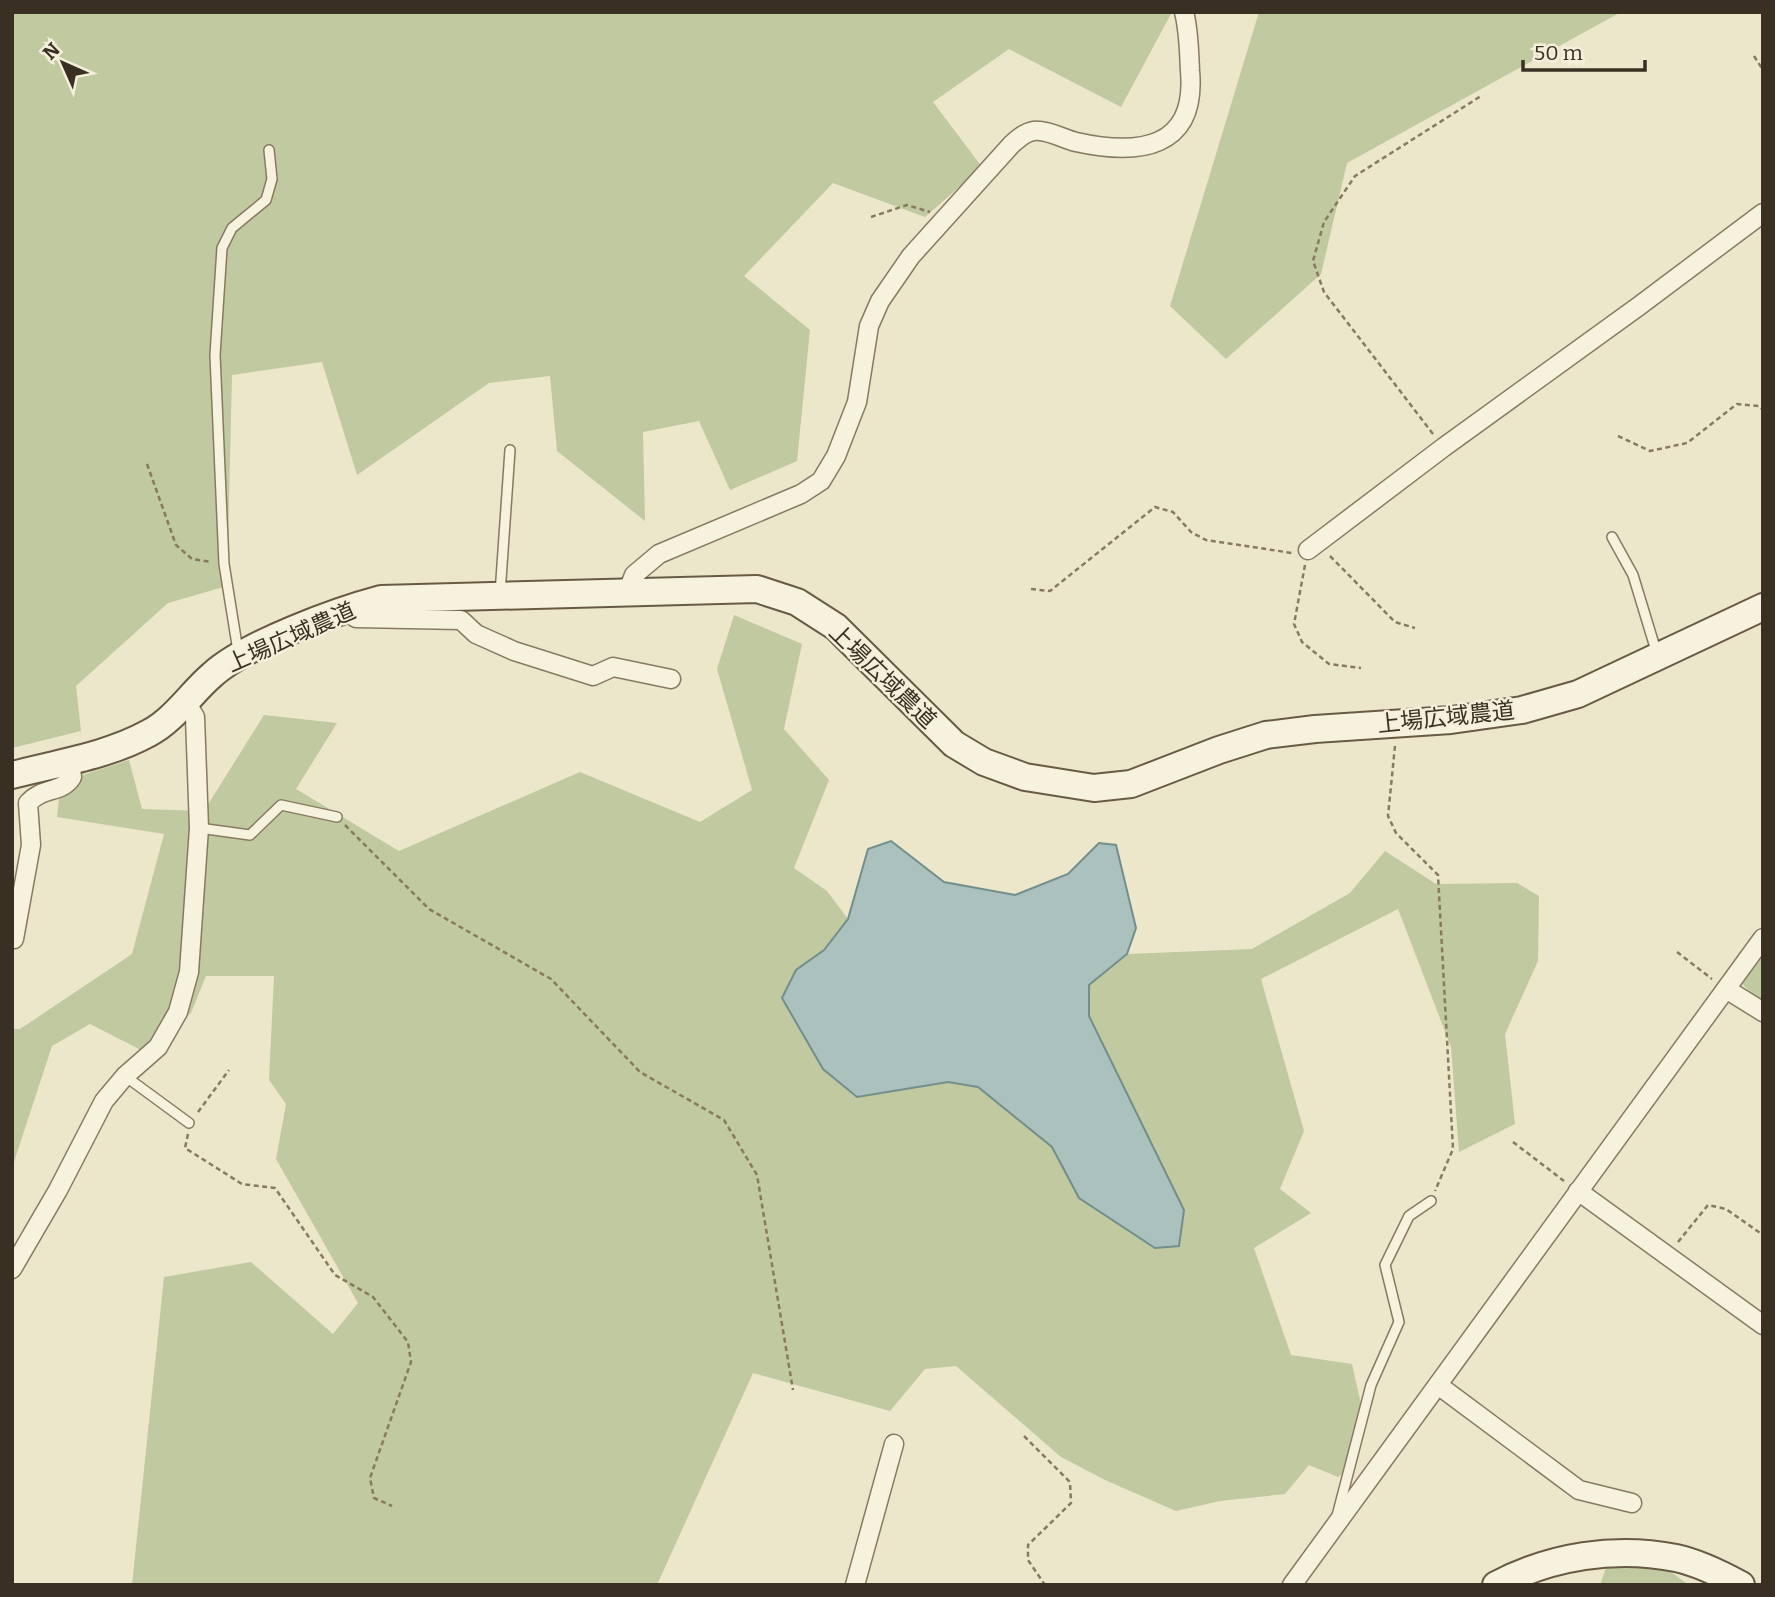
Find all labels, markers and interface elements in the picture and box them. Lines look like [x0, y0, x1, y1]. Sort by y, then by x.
north arrow [28, 28, 98, 98]
scale bar [1523, 28, 1646, 72]
text: N [38, 38, 65, 65]
text: 50 m [1534, 40, 1583, 66]
street label: 上場広域農道 [222, 596, 360, 678]
street label: 上場広域農道 [824, 618, 942, 734]
street label: 上場広域農道 [1376, 696, 1516, 738]

